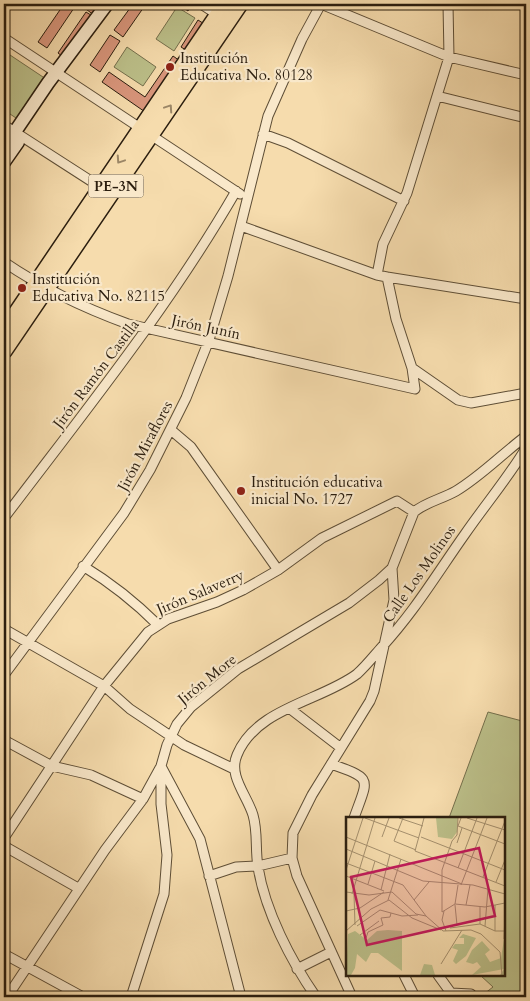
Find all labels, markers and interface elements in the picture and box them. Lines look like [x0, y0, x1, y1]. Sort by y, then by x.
place label: Institución Educativa No. 80128 [180, 48, 313, 85]
marker: Institución Educativa No. 80128 [164, 61, 176, 73]
one-way arrow [163, 104, 172, 114]
one-way arrow [116, 155, 126, 164]
road number: PE-3N [88, 175, 144, 198]
place label: Institución Educativa No. 82115 [32, 269, 165, 306]
marker: Institución Educativa No. 82115 [16, 282, 28, 294]
street label: Jirón Junín [168, 310, 243, 344]
street label: Jirón Ramón Castilla [47, 315, 144, 434]
street label: Jirón Miraflores [112, 397, 177, 496]
place label: Institución educativa inicial No. 1727 [251, 472, 383, 509]
marker: Institución educativa inicial No. 1727 [235, 485, 247, 497]
street label: Calle Los Molinos [378, 521, 460, 627]
street label: Jirón Salaverry [151, 565, 247, 620]
street label: Jirón More [172, 649, 241, 710]
inset map [346, 817, 505, 976]

